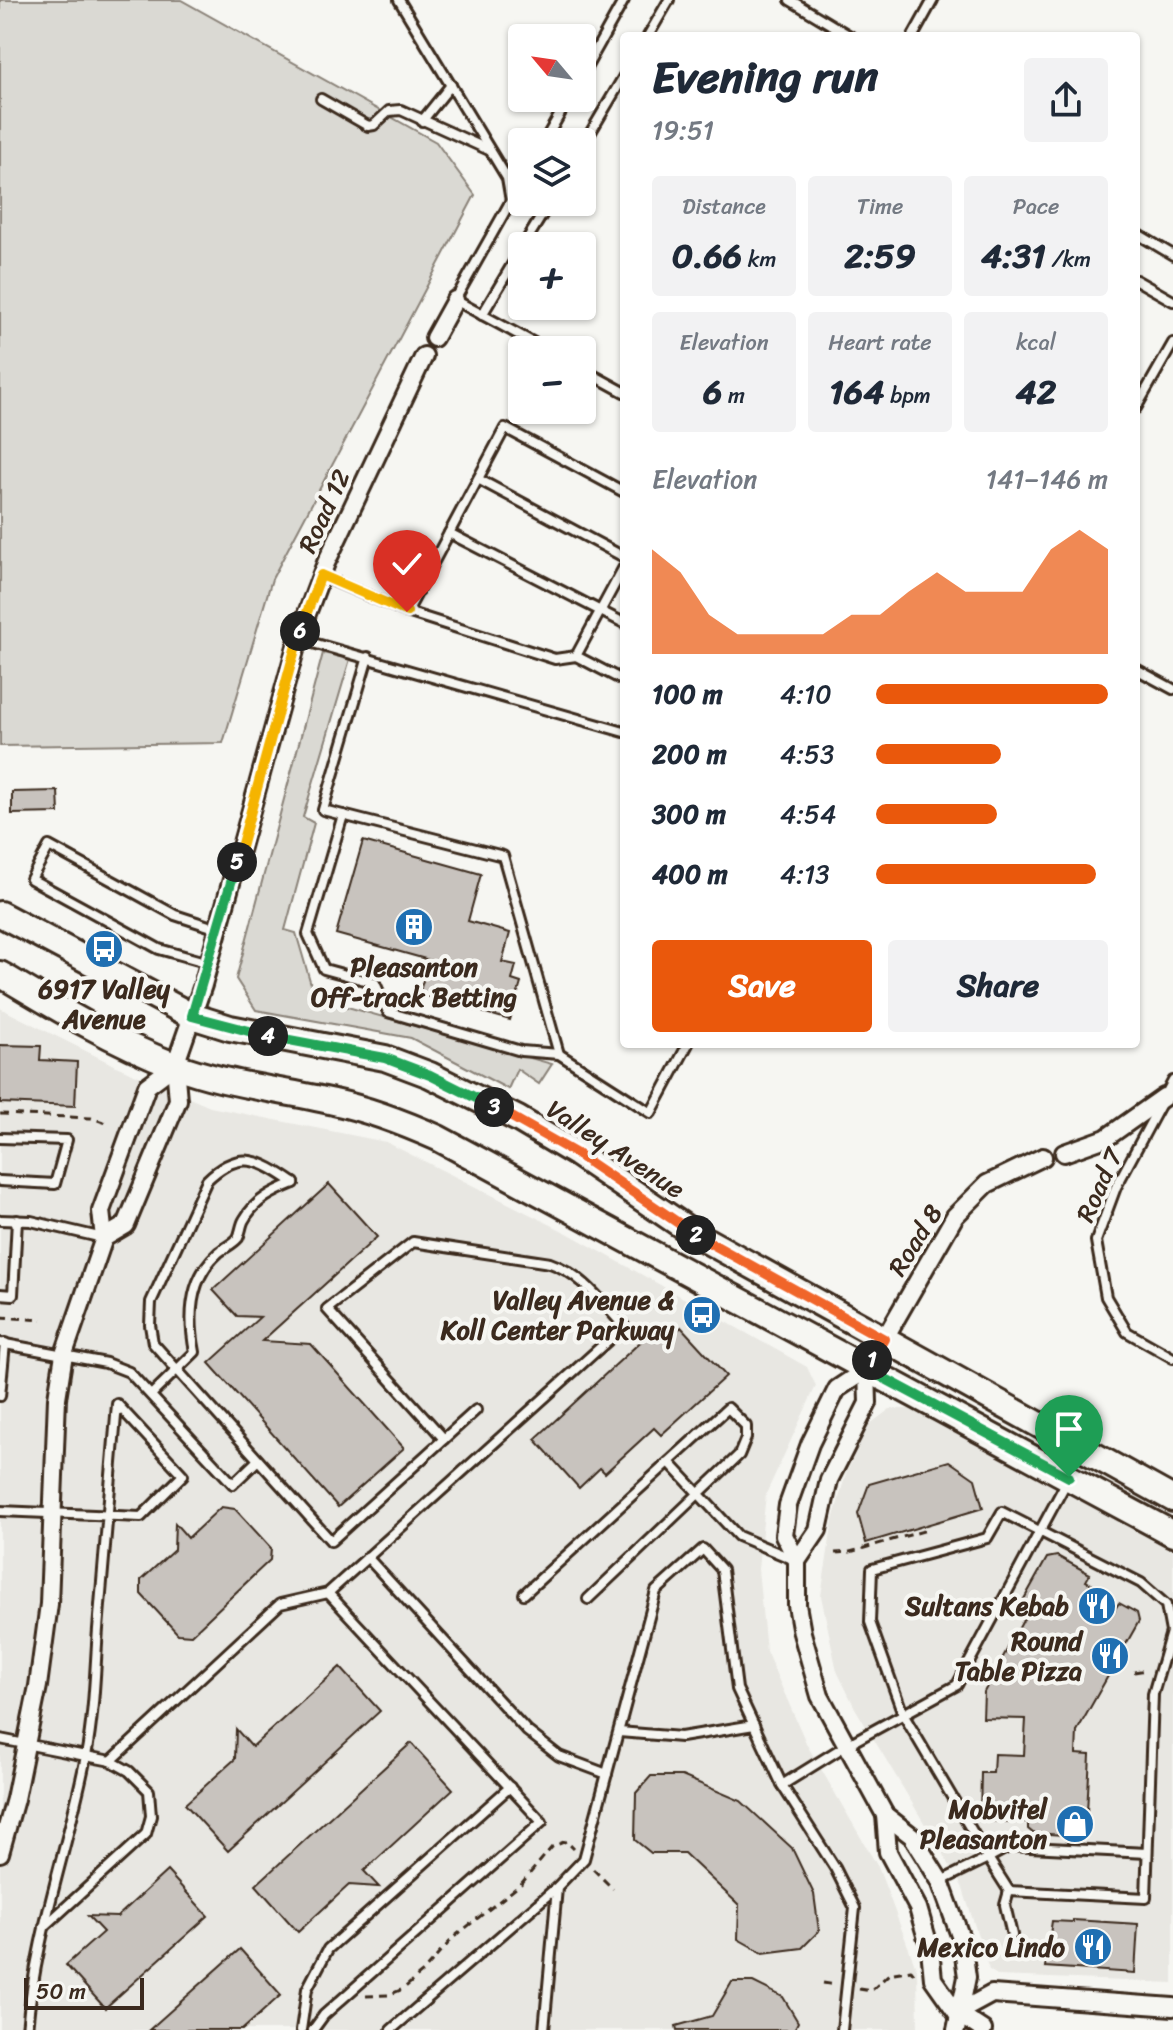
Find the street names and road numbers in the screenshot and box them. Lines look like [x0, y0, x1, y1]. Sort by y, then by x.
street label: Road 12 [284, 461, 364, 561]
street label: Valley Avenue [537, 1087, 695, 1211]
street label: Road 7 [1062, 1138, 1137, 1230]
street label: Road 8 [875, 1194, 955, 1285]

